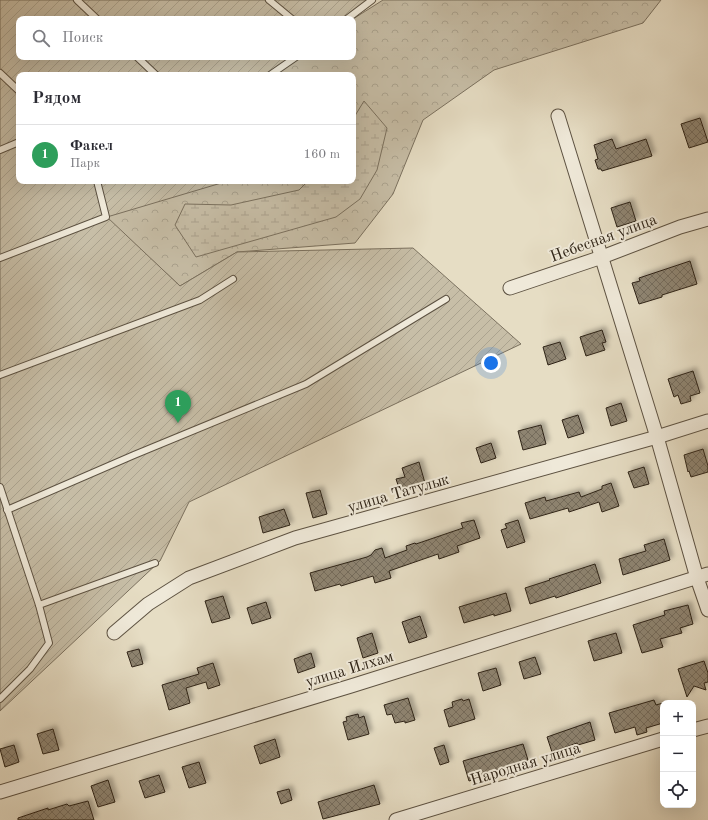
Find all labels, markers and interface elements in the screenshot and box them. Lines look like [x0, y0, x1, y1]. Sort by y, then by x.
search box [16, 16, 356, 60]
icon: search [30, 27, 52, 49]
text: Поиск [62, 31, 103, 46]
text: Рядом [32, 90, 81, 107]
text: Факел [70, 139, 113, 154]
text: 1 [41, 148, 49, 161]
text: 160 m [303, 148, 340, 161]
text: Парк [70, 157, 100, 170]
street label: Небесная улица [548, 212, 659, 266]
your location [481, 353, 501, 373]
pin: 1 [165, 390, 191, 423]
street label: улица Татулык [346, 472, 451, 516]
street label: улица Илхам [304, 649, 396, 691]
map controls [660, 700, 696, 808]
button: + [660, 700, 696, 736]
button: − [660, 736, 696, 772]
street label: Народная улица [468, 740, 583, 789]
button: locate [660, 772, 696, 808]

